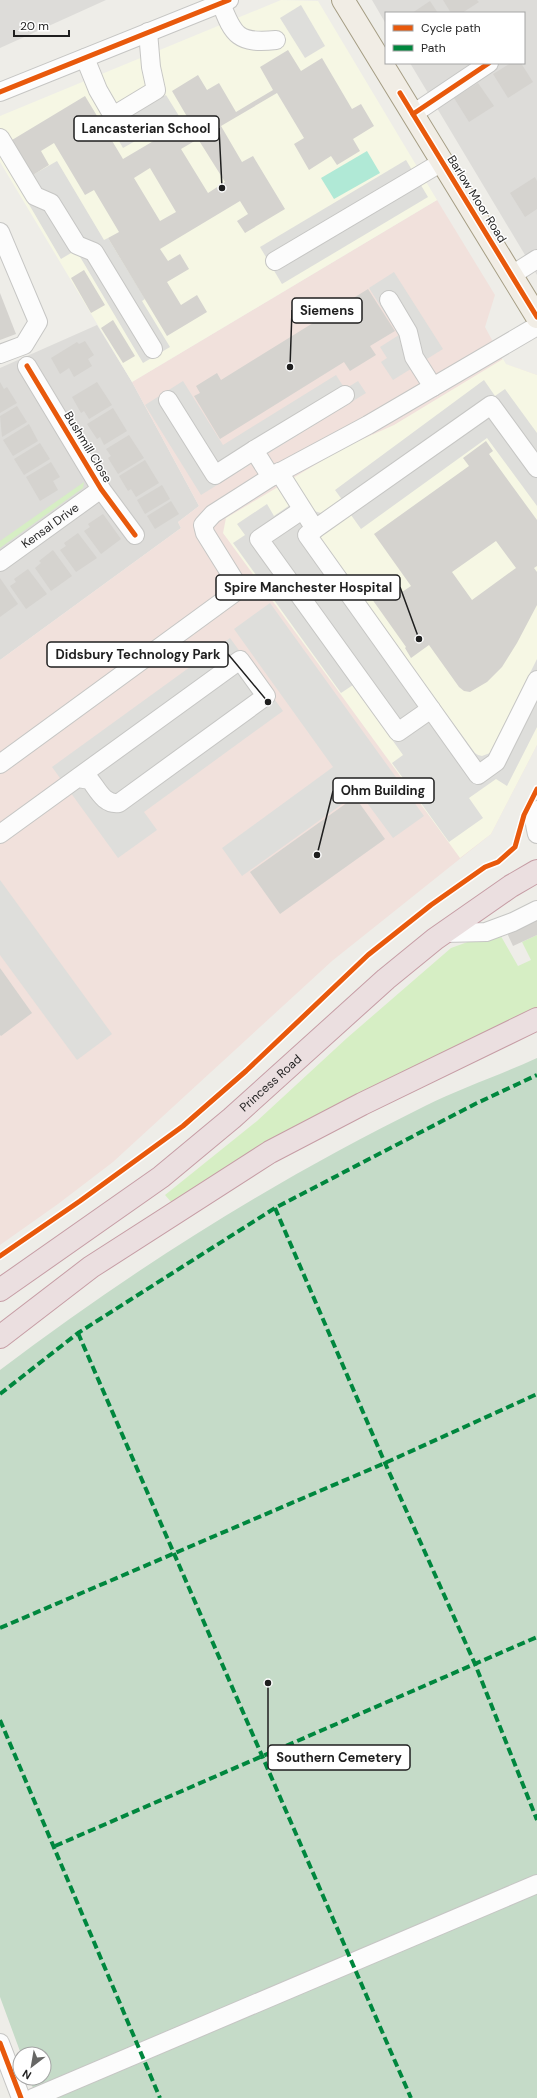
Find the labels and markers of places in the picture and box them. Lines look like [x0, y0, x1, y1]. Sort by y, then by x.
callout: Lancasterian School [74, 116, 219, 141]
callout: Siemens [292, 298, 362, 323]
callout: Spire Manchester Hospital [216, 575, 400, 600]
callout: Didsbury Technology Park [47, 642, 228, 667]
callout: Ohm Building [333, 778, 434, 803]
callout: Southern Cemetery [268, 1745, 410, 1770]

